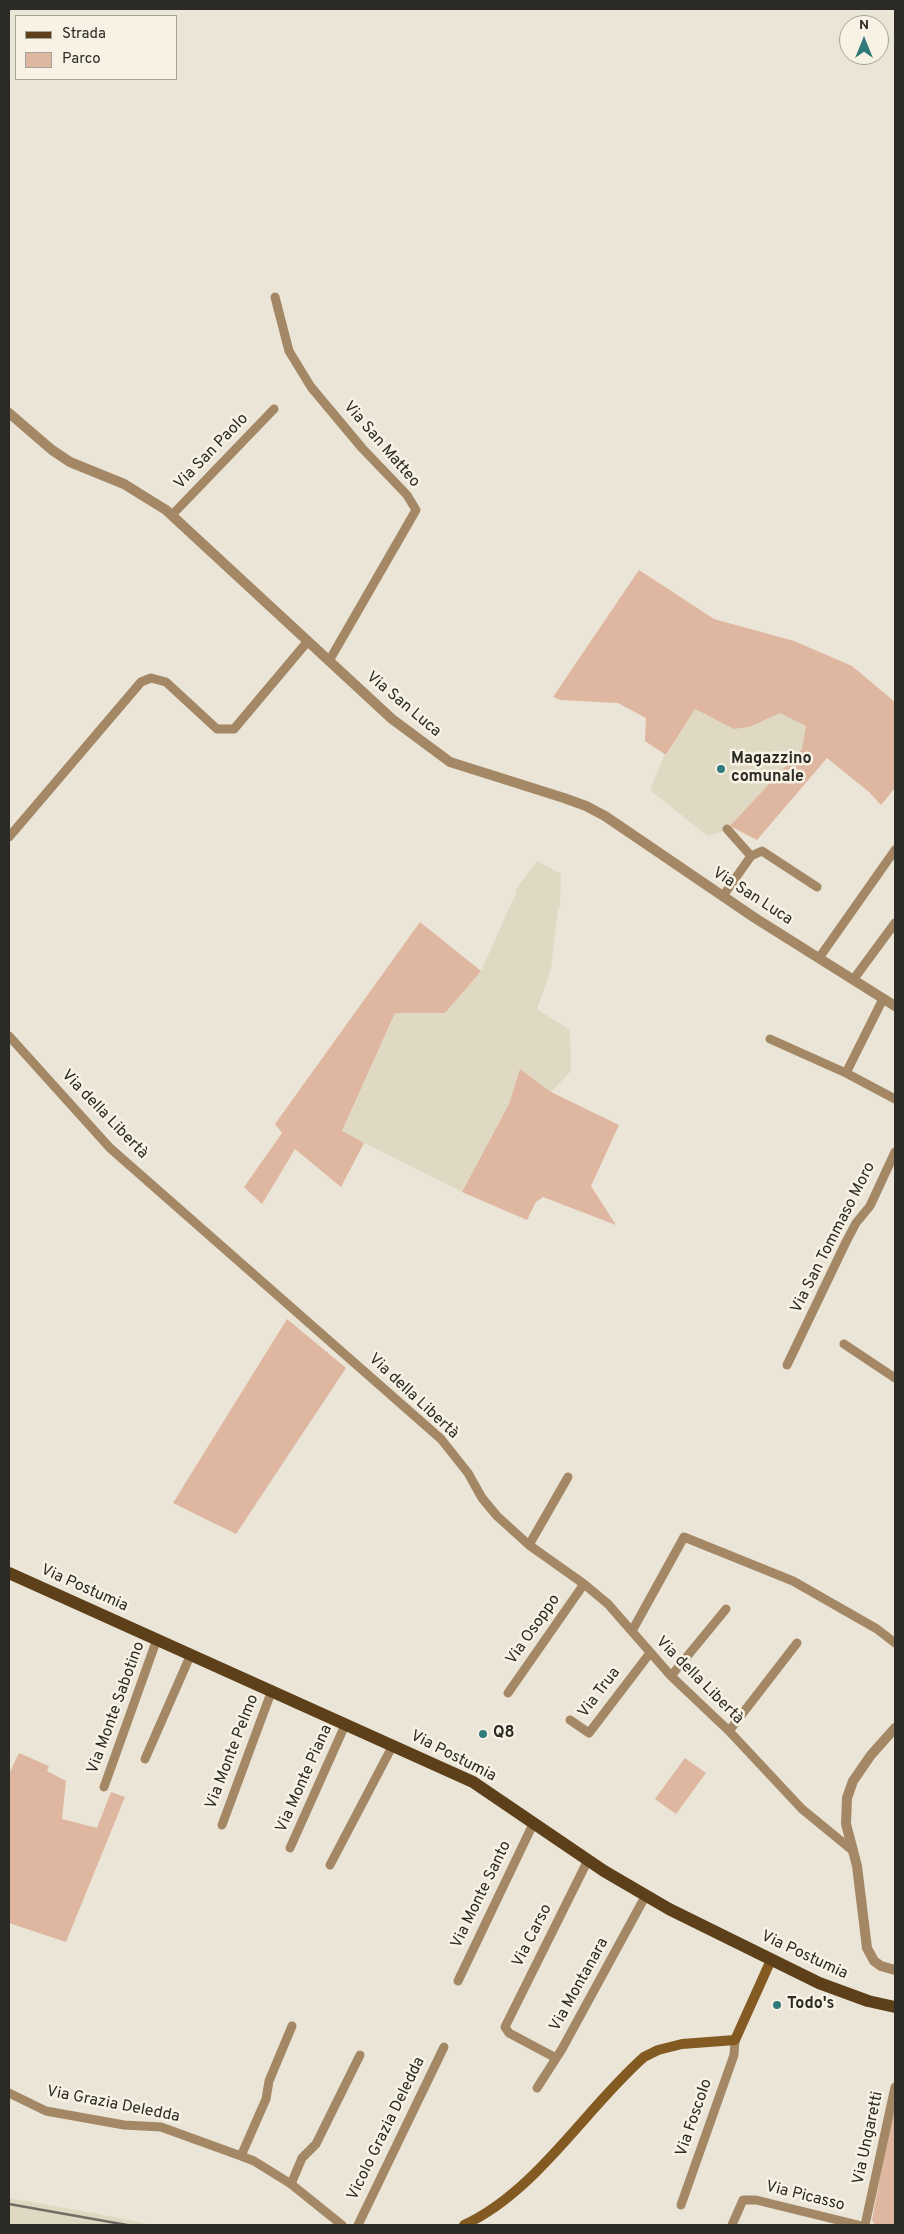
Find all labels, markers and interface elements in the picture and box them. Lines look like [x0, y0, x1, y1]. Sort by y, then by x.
legend [15, 15, 178, 80]
north arrow [839, 15, 889, 65]
text: N [859, 17, 869, 34]
text: Strada [62, 25, 106, 44]
text: Parco [62, 50, 101, 69]
street label: Via San Matteo [338, 398, 424, 492]
street label: Via San Paolo [171, 410, 253, 494]
street label: Via San Luca [362, 668, 444, 742]
place label: Magazzino comunale [731, 750, 812, 788]
marker: Magazzino comunale [715, 763, 727, 775]
street label: Via San Luca [708, 864, 796, 930]
street label: Via della Libertà [57, 1066, 151, 1164]
street label: Via San Tommaso Moro [788, 1159, 880, 1317]
street label: Via della Libertà [364, 1350, 462, 1444]
street label: Via Postumia [37, 1561, 131, 1617]
street label: Via Osoppo [503, 1591, 565, 1669]
street label: Via della Libertà [651, 1633, 747, 1729]
street label: Via Monte Sabotino [84, 1639, 150, 1777]
street label: Via Trua [575, 1664, 625, 1722]
street label: Via Monte Pelmo [202, 1692, 264, 1812]
street label: Via Monte Piana [273, 1722, 337, 1836]
place label: Q8 [493, 1724, 515, 1744]
street label: Via Postumia [407, 1727, 499, 1787]
marker: Q8 [477, 1728, 489, 1740]
street label: Via Monte Santo [448, 1838, 516, 1952]
street label: Via Carso [509, 1901, 557, 1971]
street label: Via Postumia [757, 1927, 851, 1985]
street label: Via Montanara [546, 1935, 614, 2035]
place label: Todo's [787, 1995, 834, 2015]
marker: Todo's [771, 1999, 783, 2011]
street label: Vicolo Grazia Deledda [344, 2054, 430, 2204]
street label: Via Foscolo [673, 2077, 717, 2159]
street label: Via Grazia Deledda [45, 2083, 181, 2127]
street label: Via Ungaretti [850, 2090, 888, 2186]
street label: Via Picasso [763, 2178, 847, 2216]

